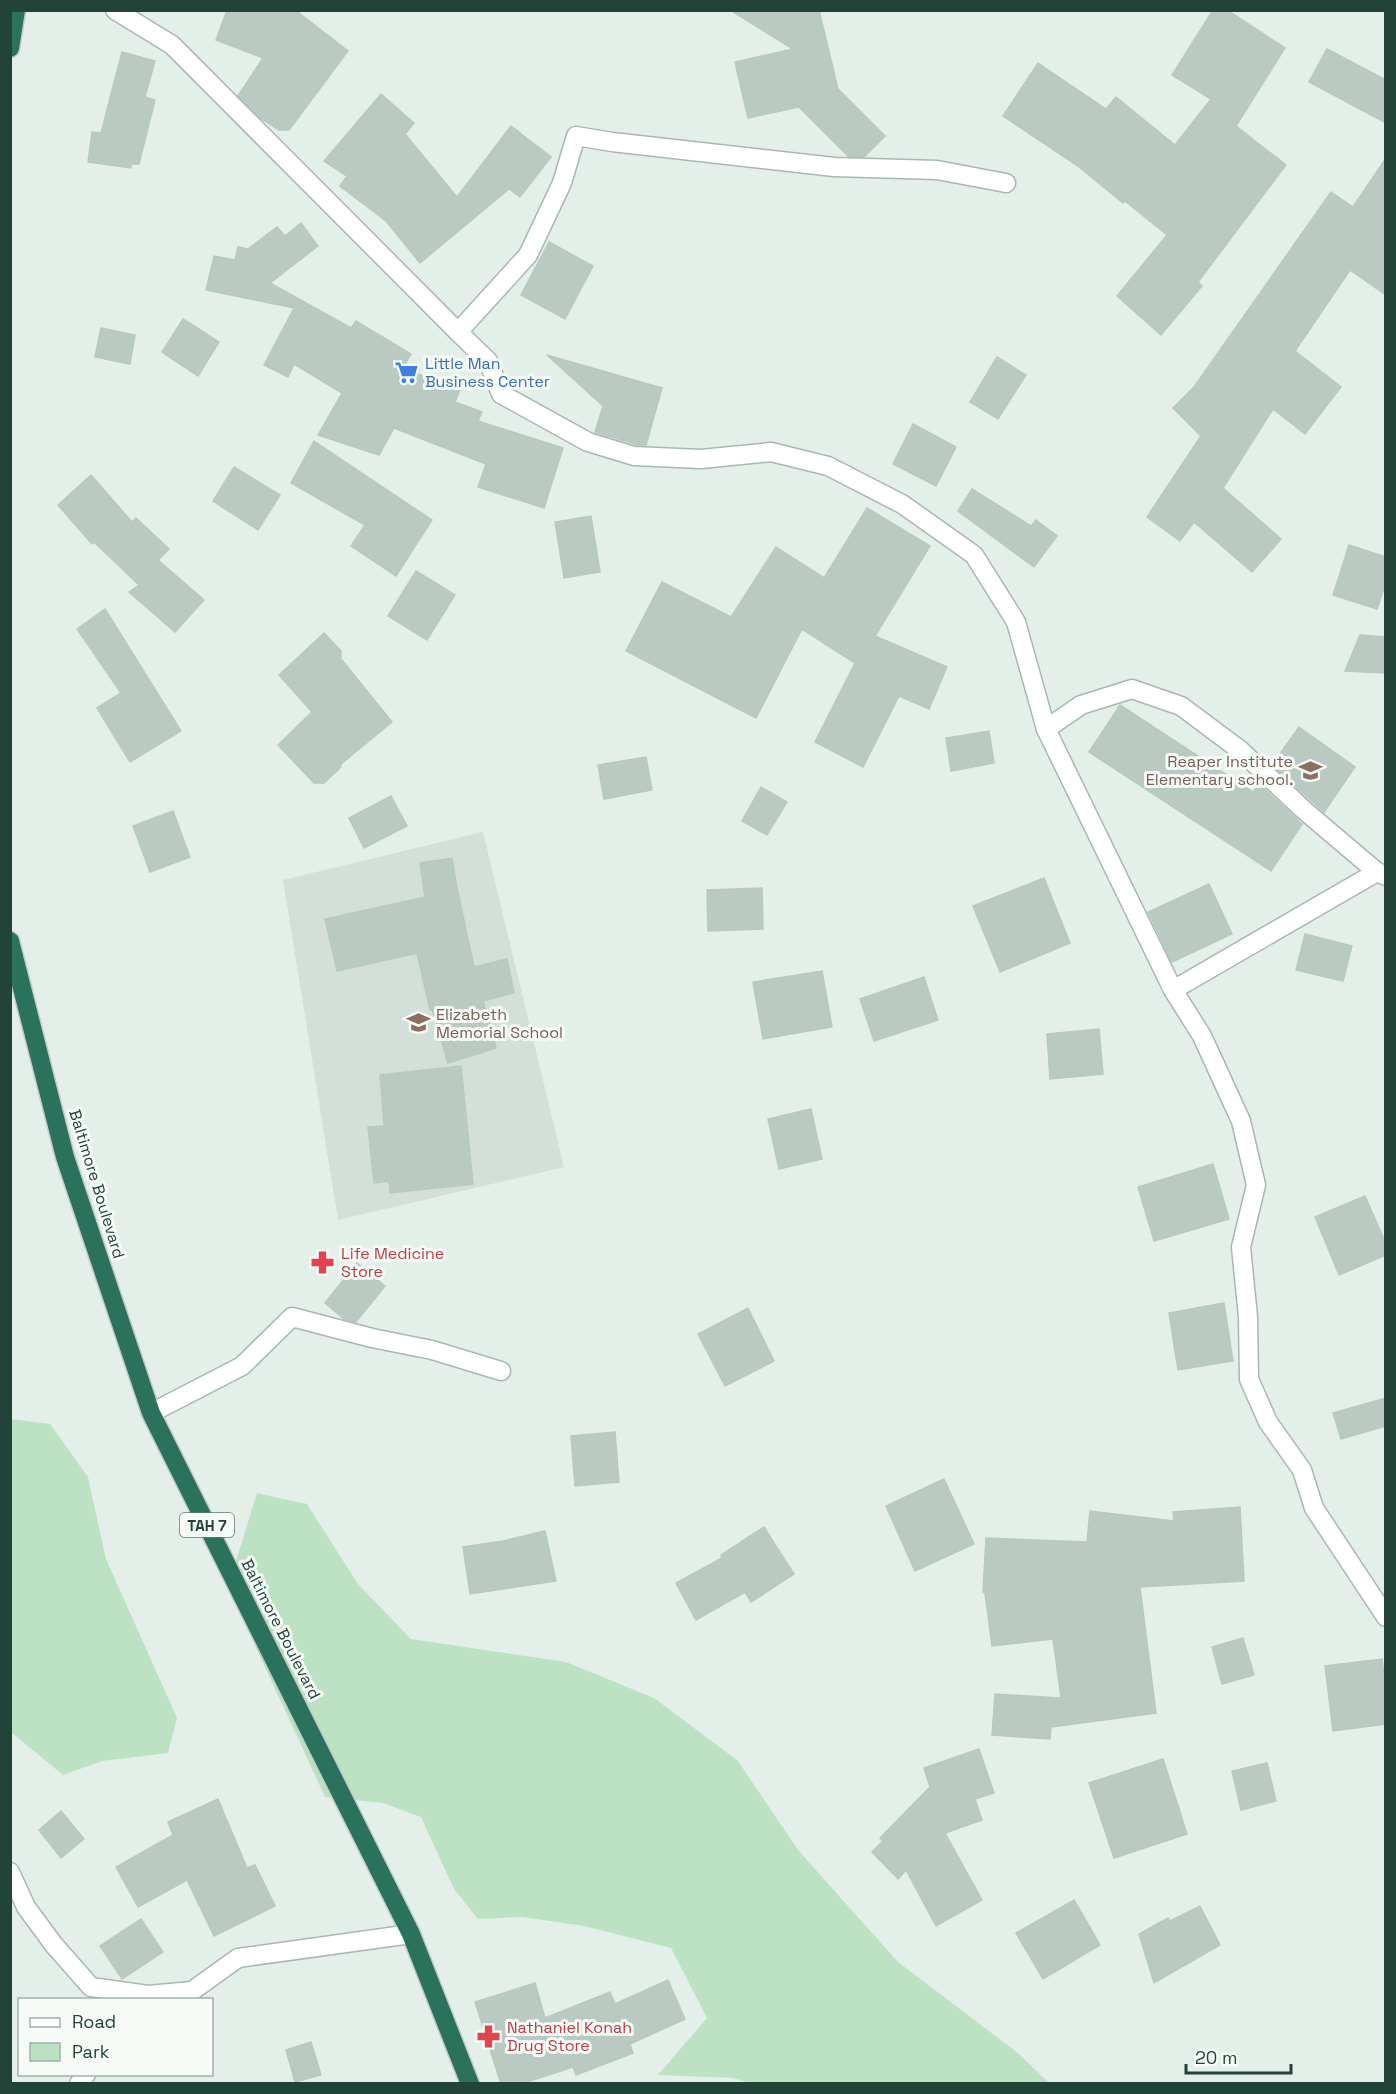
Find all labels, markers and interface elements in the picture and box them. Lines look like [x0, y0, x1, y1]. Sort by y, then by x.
place label: Little Man Business Center [425, 353, 550, 392]
supermarket icon: Little Man Business Center [394, 359, 420, 385]
place label: Reaper Institute Elementary school. [1146, 751, 1293, 790]
school or university icon: Reaper Institute Elementary school. [1298, 757, 1324, 783]
place label: Elizabeth Memorial School [436, 1004, 563, 1043]
school or university icon: Elizabeth Memorial School [405, 1010, 431, 1036]
street label: Baltimore Boulevard [64, 1107, 130, 1261]
place label: Life Medicine Store [341, 1243, 444, 1282]
pharmacy icon: Life Medicine Store [310, 1249, 336, 1275]
road number: TAH 7 [180, 1513, 234, 1537]
street label: Baltimore Boulevard [236, 1555, 326, 1703]
legend [18, 1998, 213, 2076]
text: Road [72, 2010, 116, 2033]
place label: Nathaniel Konah Drug Store [507, 2017, 632, 2056]
pharmacy icon: Nathaniel Konah Drug Store [476, 2023, 502, 2049]
scale bar [1186, 2037, 1291, 2075]
text: Park [72, 2040, 110, 2063]
text: 20 m [1195, 2046, 1238, 2069]

